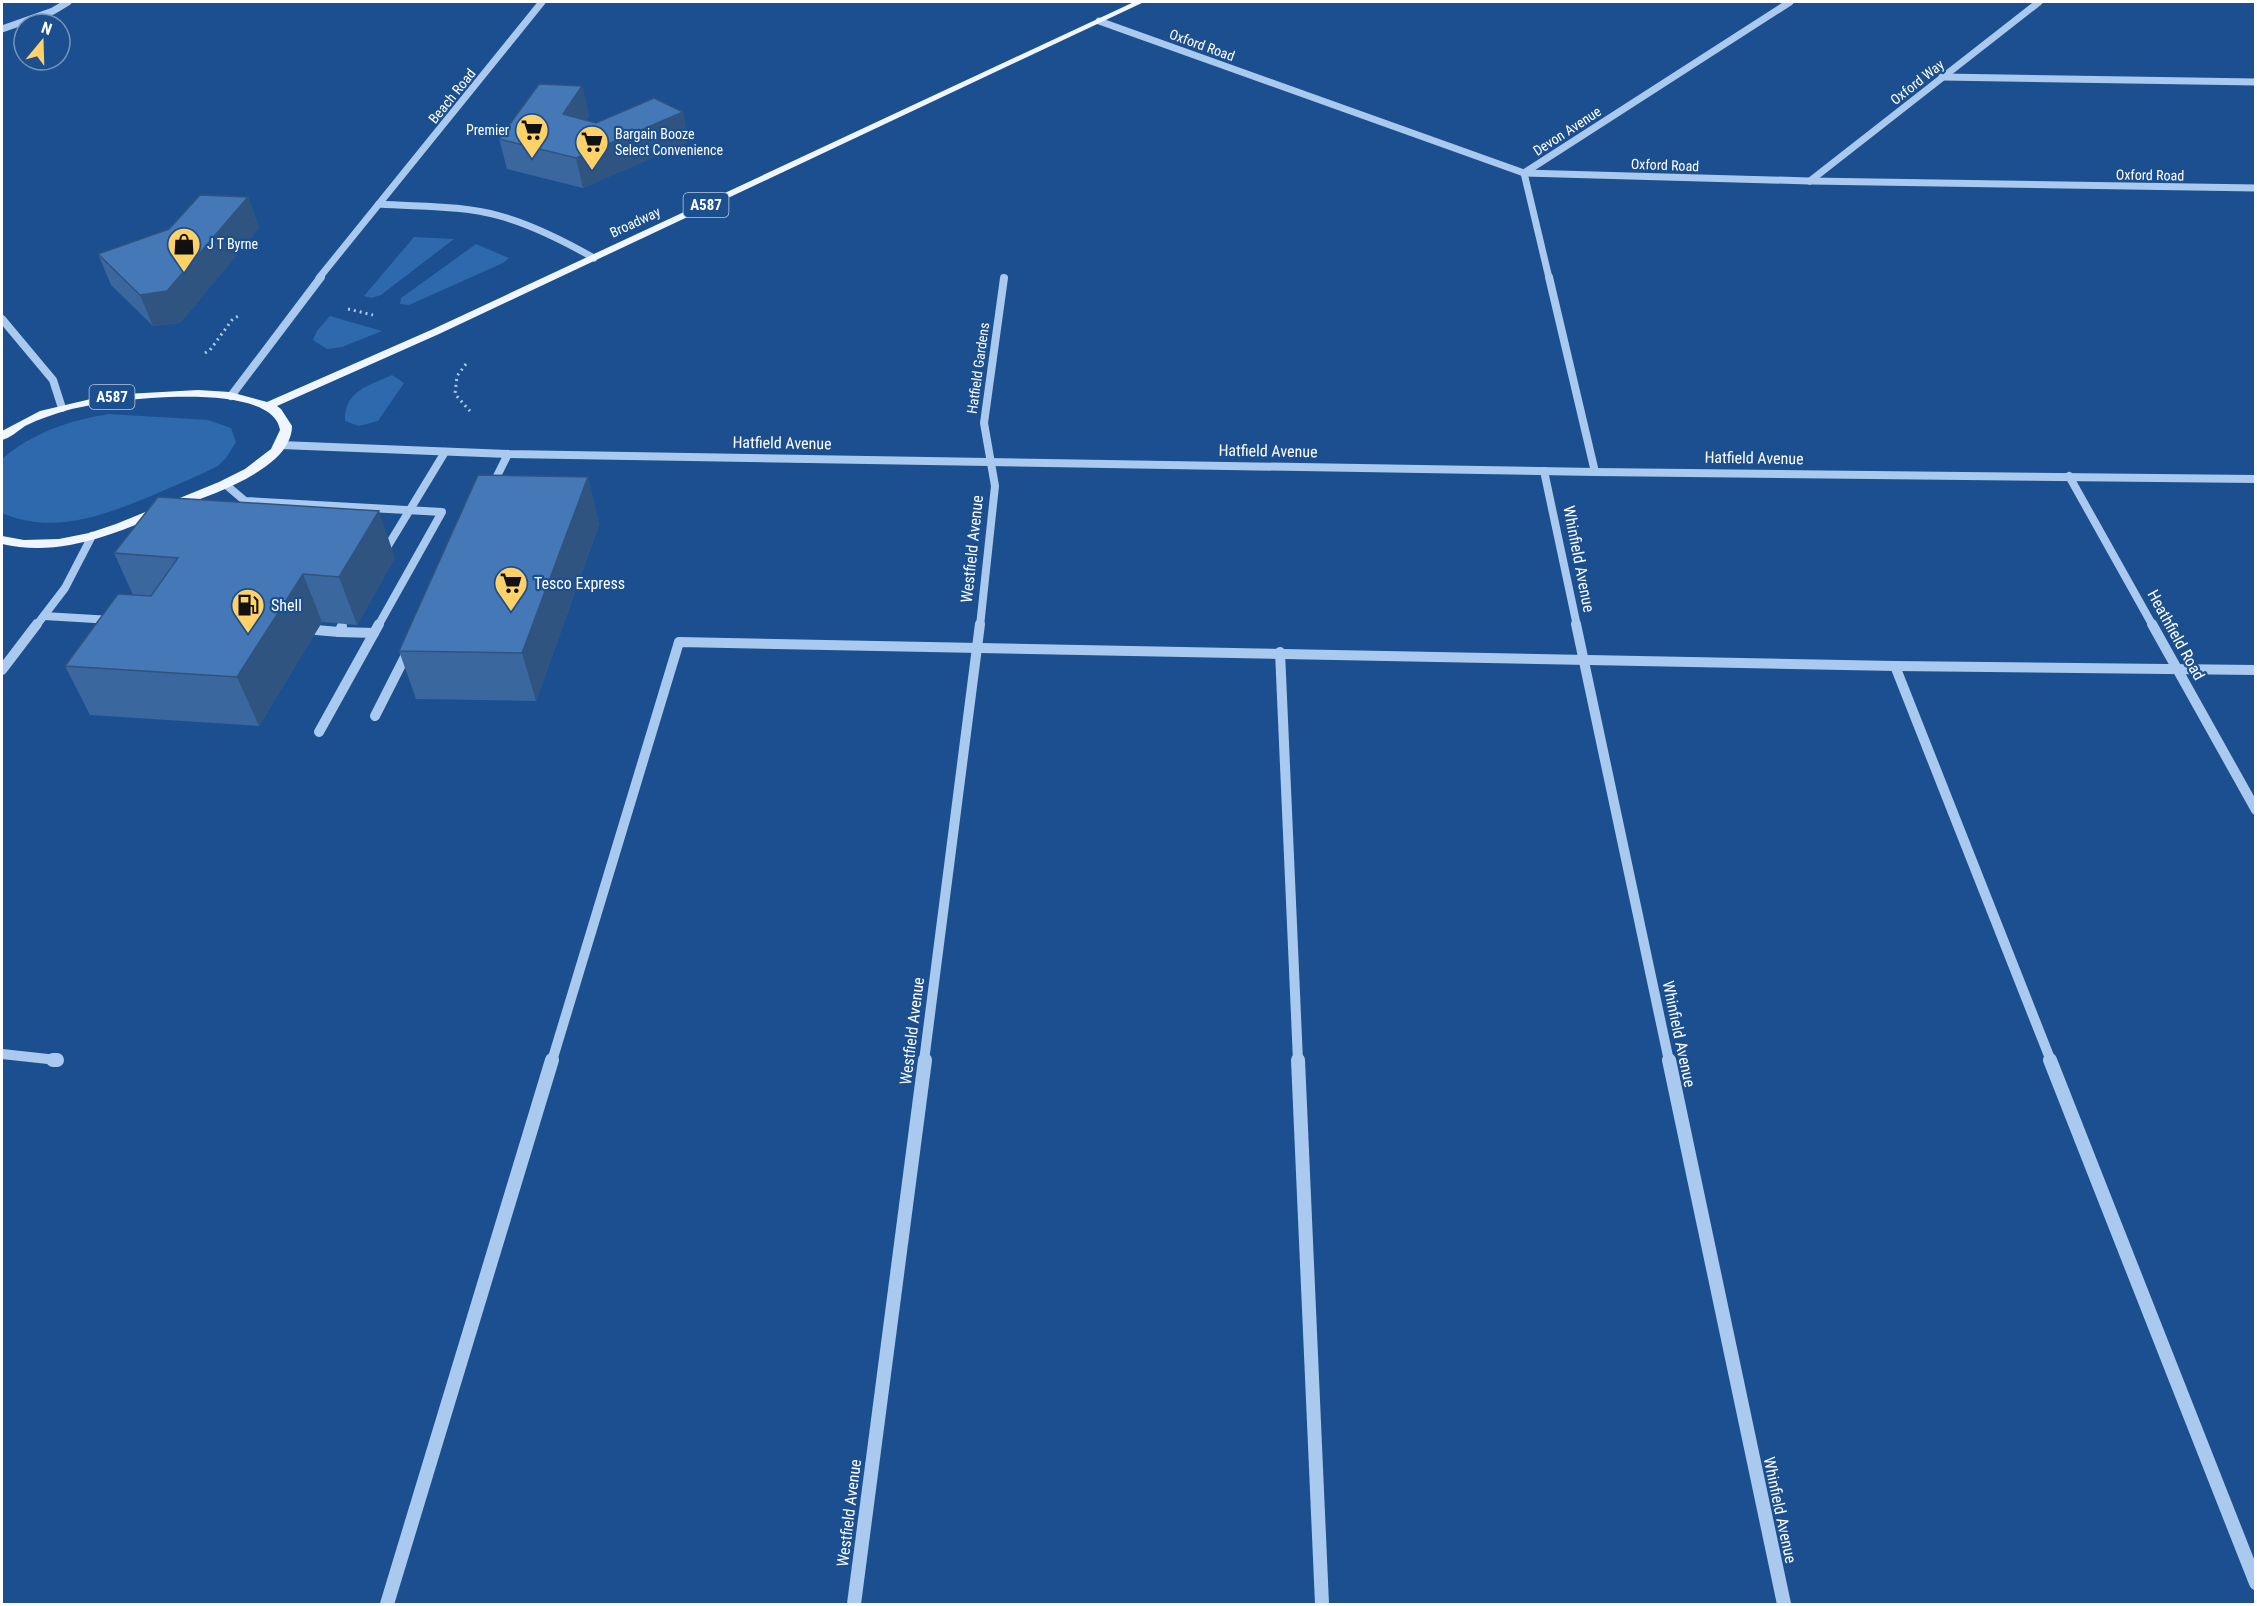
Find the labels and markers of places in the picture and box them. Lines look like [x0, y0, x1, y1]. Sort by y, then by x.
supermarket icon: Premier [514, 112, 550, 159]
place label: Premier [466, 122, 509, 138]
supermarket icon: Bargain Booze Select Convenience [574, 124, 610, 171]
place label: Bargain Booze Select Convenience [615, 126, 723, 158]
shop icon: J T Byrne [166, 226, 202, 273]
place label: J T Byrne [207, 236, 258, 252]
supermarket icon: Tesco Express [493, 565, 529, 612]
place label: Tesco Express [534, 574, 625, 593]
fuel station icon: Shell [230, 587, 266, 634]
place label: Shell [271, 596, 302, 615]

